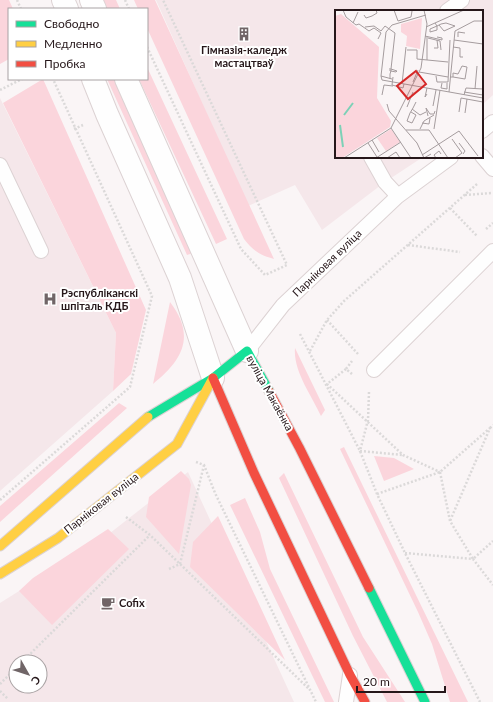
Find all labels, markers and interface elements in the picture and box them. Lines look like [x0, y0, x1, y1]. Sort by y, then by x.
legend [8, 8, 148, 80]
inset map [335, 10, 483, 158]
text: Свободно [44, 16, 100, 31]
building icon: Гімназія-каледж мастацтваў [236, 26, 252, 42]
text: Медленно [44, 36, 103, 51]
place label: Гімназія-каледж мастацтваў [201, 43, 287, 69]
text: Пробка [44, 56, 85, 71]
street label: Парніковая вуліца [289, 226, 364, 299]
place label: Рэспубліканскі шпіталь КДБ [61, 286, 138, 312]
hospital icon: Рэспубліканскі шпіталь КДБ [42, 291, 58, 307]
street label: вуліца Макаёнка [244, 353, 297, 433]
street label: Парніковая вуліца [61, 469, 141, 536]
cafe icon: Cofix [100, 595, 116, 611]
place label: Cofix [119, 596, 145, 609]
north arrow [8, 654, 48, 694]
scale bar [357, 668, 445, 694]
text: С [28, 674, 44, 688]
text: 20 m [363, 674, 390, 689]

